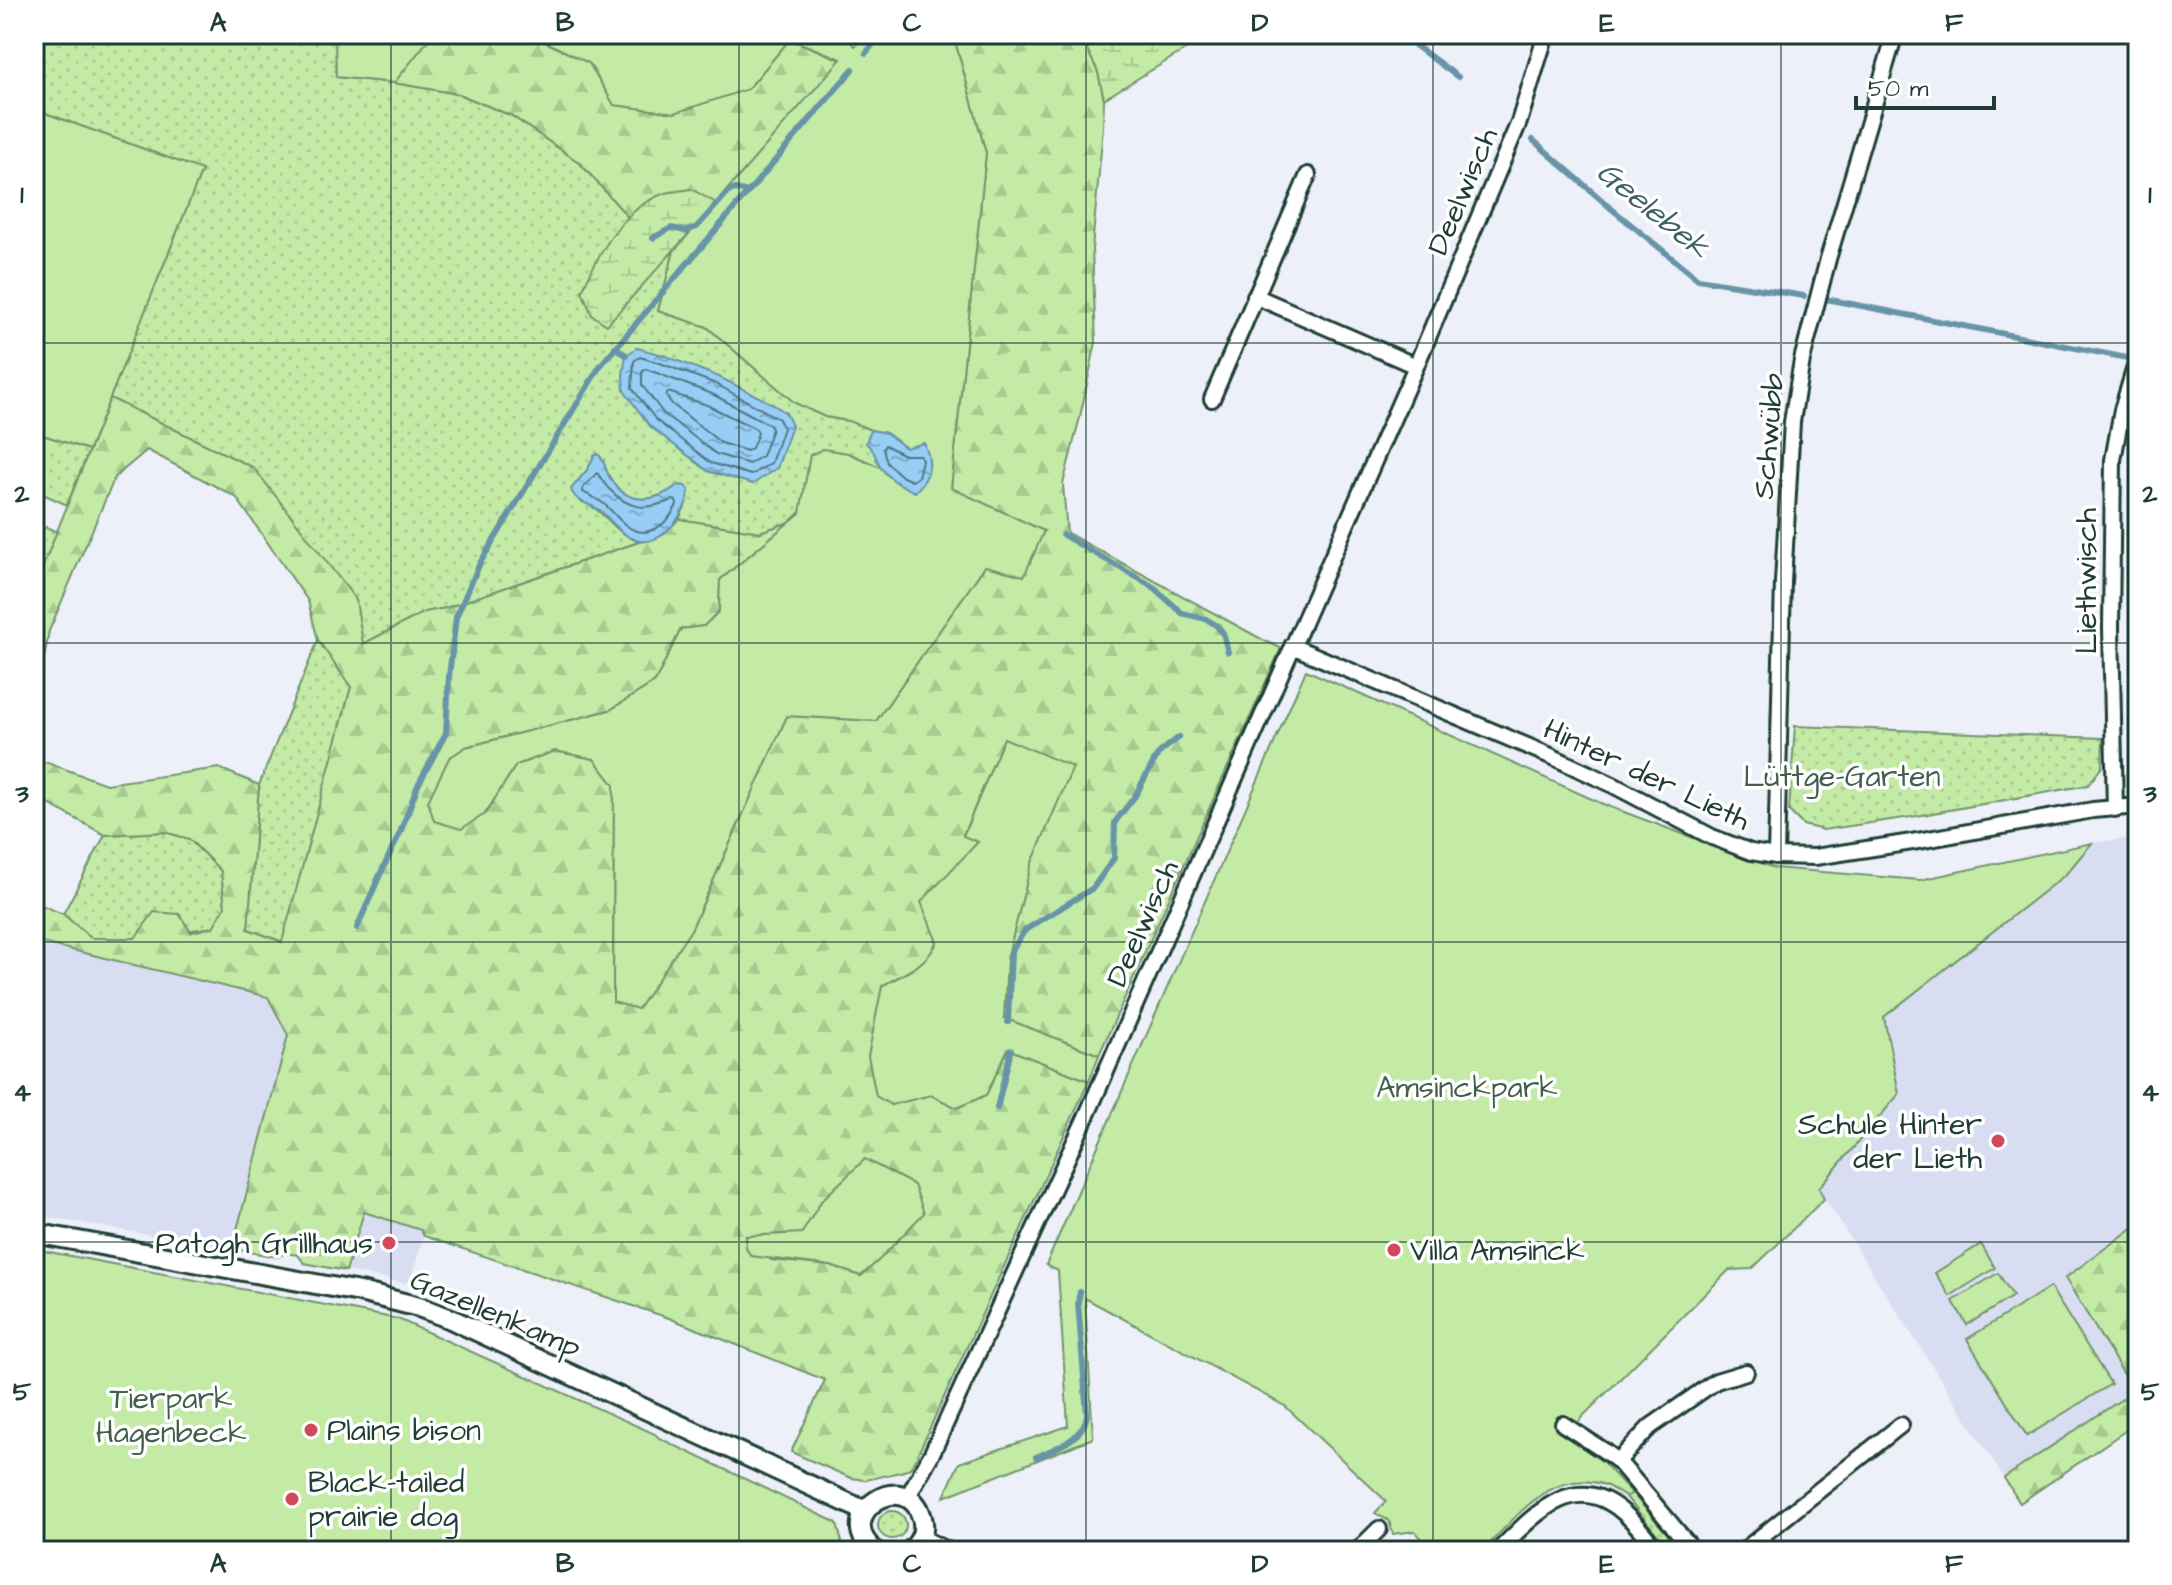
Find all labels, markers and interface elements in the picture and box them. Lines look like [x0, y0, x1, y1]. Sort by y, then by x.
text: A [210, 5, 227, 41]
text: B [556, 5, 575, 41]
text: C [903, 5, 922, 41]
text: D [1252, 5, 1269, 41]
text: E [1599, 5, 1615, 41]
text: F [1945, 5, 1964, 41]
scale bar [1856, 60, 1994, 110]
text: 50 m [1868, 72, 1929, 106]
street label: Deelwisch [1417, 121, 1509, 261]
water label: Geelebek [1587, 150, 1720, 271]
text: 1 [20, 177, 24, 213]
text: 1 [2148, 177, 2152, 213]
street label: Schwübb [1743, 371, 1795, 501]
text: 2 [14, 476, 30, 512]
text: 2 [2142, 476, 2158, 512]
street label: Liethwisch [2066, 508, 2108, 654]
street label: Hinter der Lieth [1536, 709, 1757, 841]
park label: Lüttge-Garten [1743, 756, 1941, 799]
text: 3 [14, 776, 29, 812]
text: 3 [2142, 776, 2157, 812]
street label: Deelwisch [1096, 853, 1189, 993]
park label: Amsinckpark [1376, 1067, 1558, 1109]
text: 4 [13, 1075, 31, 1111]
text: 4 [2141, 1075, 2159, 1111]
place label: Schule Hinter der Lieth [1798, 1104, 1982, 1180]
marker: Schule Hinter der Lieth [1989, 1132, 2007, 1150]
place label: Patogh Grillhaus [156, 1223, 373, 1266]
place label: Villa Amsinck [1410, 1230, 1585, 1272]
marker: Patogh Grillhaus [380, 1234, 398, 1252]
marker: Villa Amsinck [1385, 1241, 1403, 1259]
street label: Gazellenkamp [404, 1259, 587, 1369]
text: 5 [13, 1374, 32, 1410]
text: 5 [2141, 1374, 2160, 1410]
park label: Tierpark Hagenbeck [96, 1378, 246, 1455]
place label: Plains bison [327, 1410, 481, 1452]
marker: Plains bison [302, 1421, 320, 1439]
place label: Black-tailed prairie dog [308, 1462, 464, 1539]
marker: Black-tailed prairie dog [283, 1490, 301, 1508]
text: A [210, 1546, 227, 1582]
text: B [556, 1546, 575, 1582]
text: C [903, 1546, 922, 1582]
text: D [1252, 1546, 1269, 1582]
text: E [1599, 1546, 1615, 1582]
text: F [1945, 1546, 1964, 1582]

